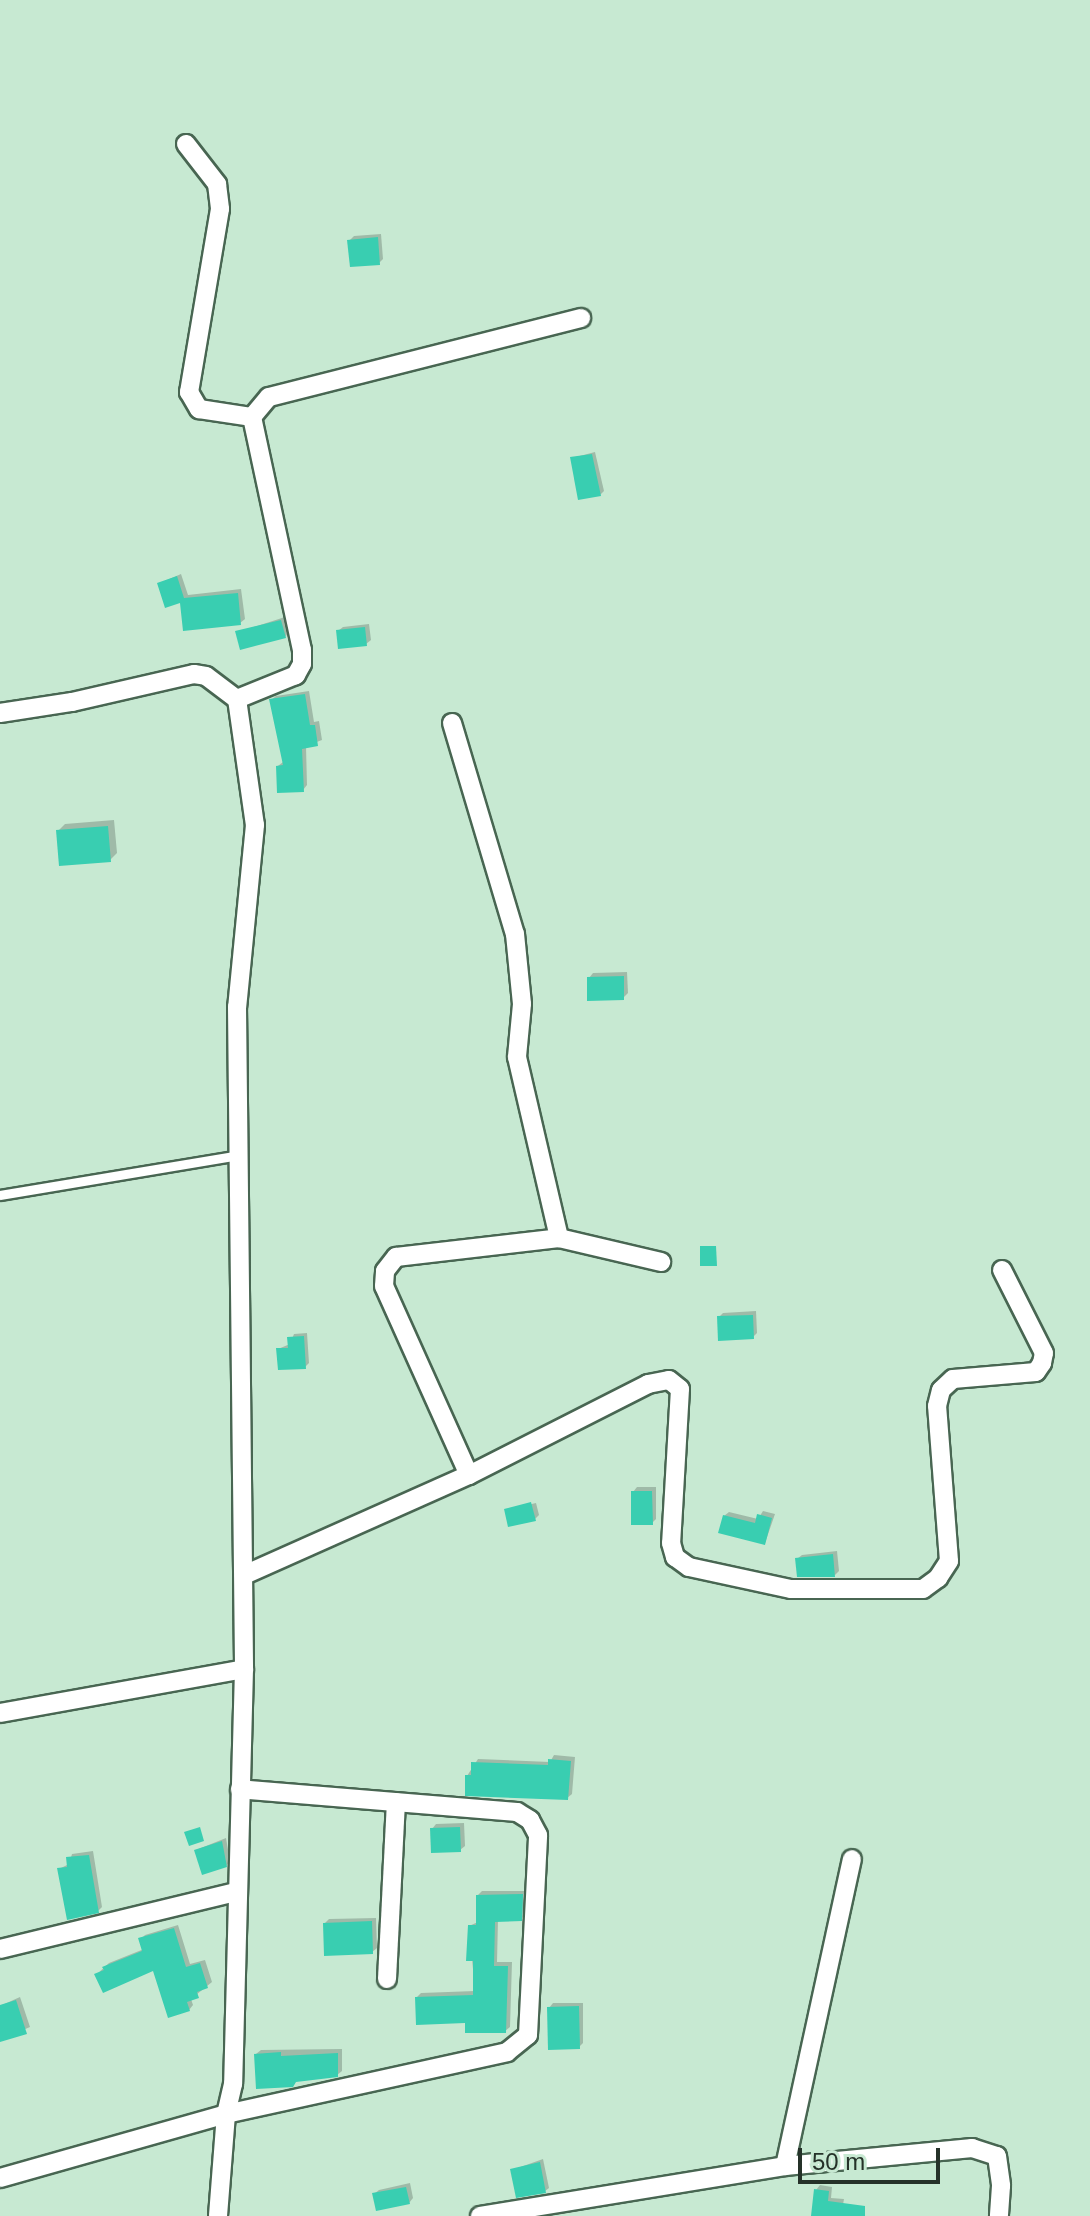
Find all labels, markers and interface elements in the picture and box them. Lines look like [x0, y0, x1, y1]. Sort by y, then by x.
scale bar [802, 2132, 944, 2182]
text: 50 m [812, 2148, 865, 2175]

